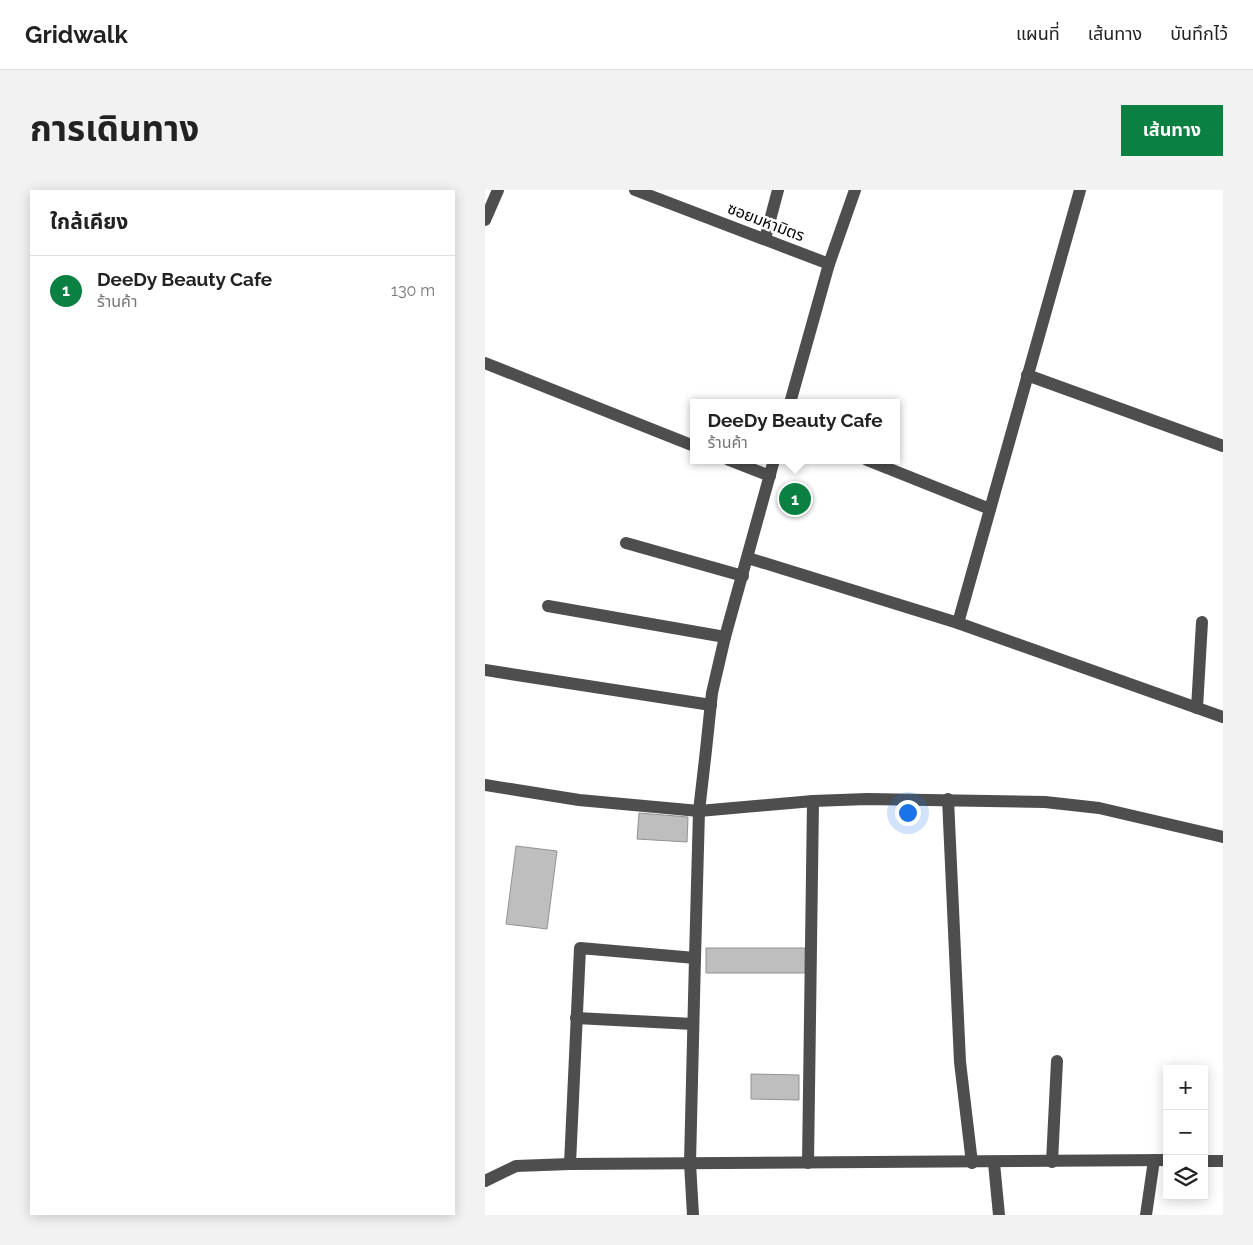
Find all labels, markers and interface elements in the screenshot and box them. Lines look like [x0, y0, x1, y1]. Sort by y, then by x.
text: Gridwalk [25, 20, 128, 49]
text: แผนที่ [1016, 23, 1060, 44]
text: เส้นทาง [1088, 23, 1142, 44]
text: บันทึกไว้ [1170, 23, 1228, 44]
button: เส้นทาง [1121, 105, 1223, 156]
text: การเดินทาง [30, 108, 199, 149]
street label: ซอยมหามิตร [725, 199, 807, 245]
text: ใกล้เคียง [50, 209, 128, 234]
text: DeeDy Beauty Cafe [97, 268, 272, 290]
text: 1 [62, 281, 70, 300]
text: 130 m [391, 281, 435, 300]
text: ร้านค้า [97, 292, 137, 311]
popup [690, 399, 900, 464]
text: DeeDy Beauty Cafe [707, 409, 883, 431]
text: ร้านค้า [707, 433, 748, 452]
pin: 1 [779, 480, 811, 518]
your location [895, 800, 921, 826]
map controls [1163, 1065, 1208, 1200]
button: + [1163, 1065, 1208, 1110]
button: − [1163, 1110, 1208, 1155]
button: layers [1163, 1155, 1208, 1200]

